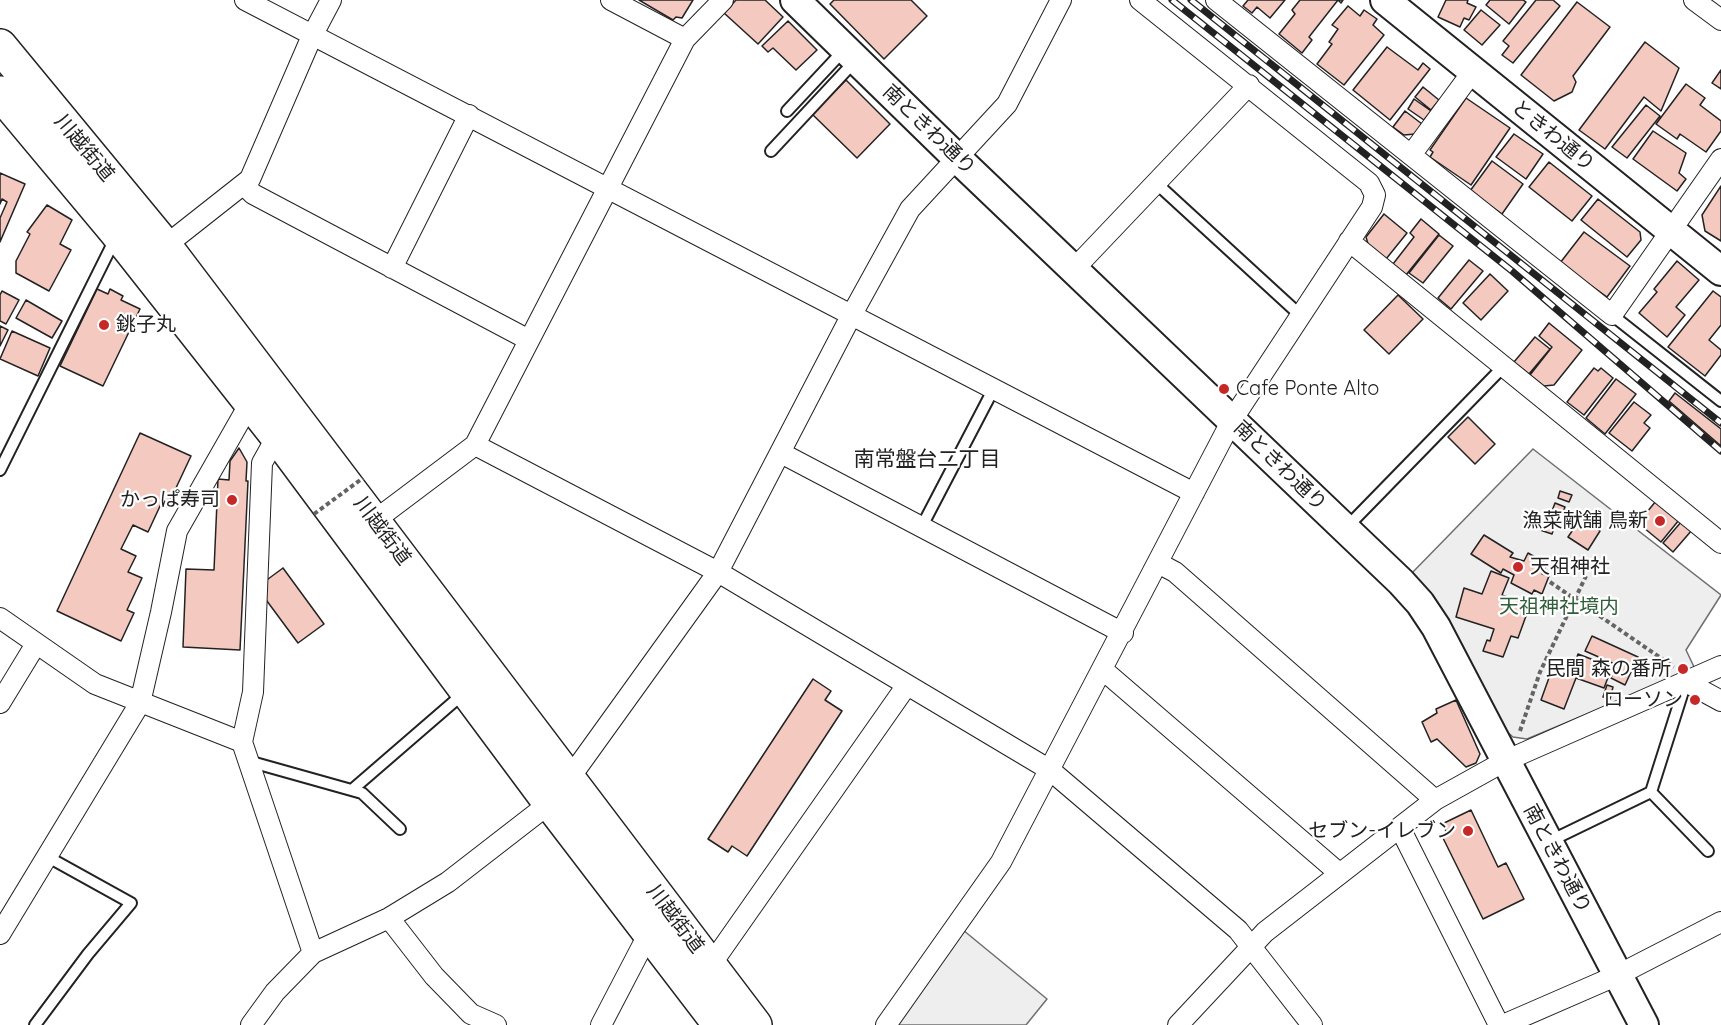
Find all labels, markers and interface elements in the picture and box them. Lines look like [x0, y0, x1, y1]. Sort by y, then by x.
street label: 南ときわ通り [878, 80, 980, 180]
street label: ときわ通り [1507, 95, 1599, 177]
street label: 川越街道 [49, 110, 119, 186]
place label: 銚子丸 [116, 313, 176, 337]
marker: 銚子丸 [97, 318, 111, 332]
place label: Cafe Ponte Alto [1236, 377, 1379, 401]
marker: Cafe Ponte Alto [1217, 382, 1231, 396]
street label: 南ときわ通り [1229, 416, 1331, 516]
district label: 南常盤台二丁目 [854, 447, 1000, 473]
place label: かっぱ寿司 [120, 488, 220, 512]
street label: 川越街道 [348, 492, 416, 570]
marker: かっぱ寿司 [225, 493, 239, 507]
place label: 漁菜献舗 鳥新 [1523, 509, 1648, 533]
marker: 漁菜献舗 鳥新 [1653, 514, 1667, 528]
place label: 天祖神社 [1530, 555, 1610, 579]
marker: 天祖神社 [1511, 560, 1525, 574]
park label: 天祖神社境内 [1499, 595, 1619, 619]
place label: 民間 森の番所 [1546, 657, 1671, 681]
marker: 民間 森の番所 [1676, 662, 1690, 676]
place label: ローソン [1603, 688, 1683, 712]
marker: ローソン [1688, 693, 1702, 707]
street label: 南ときわ通り [1518, 800, 1596, 918]
place label: セブン-イレブン [1308, 819, 1456, 843]
marker: セブン-イレブン [1461, 824, 1475, 838]
street label: 川越街道 [641, 880, 709, 958]

